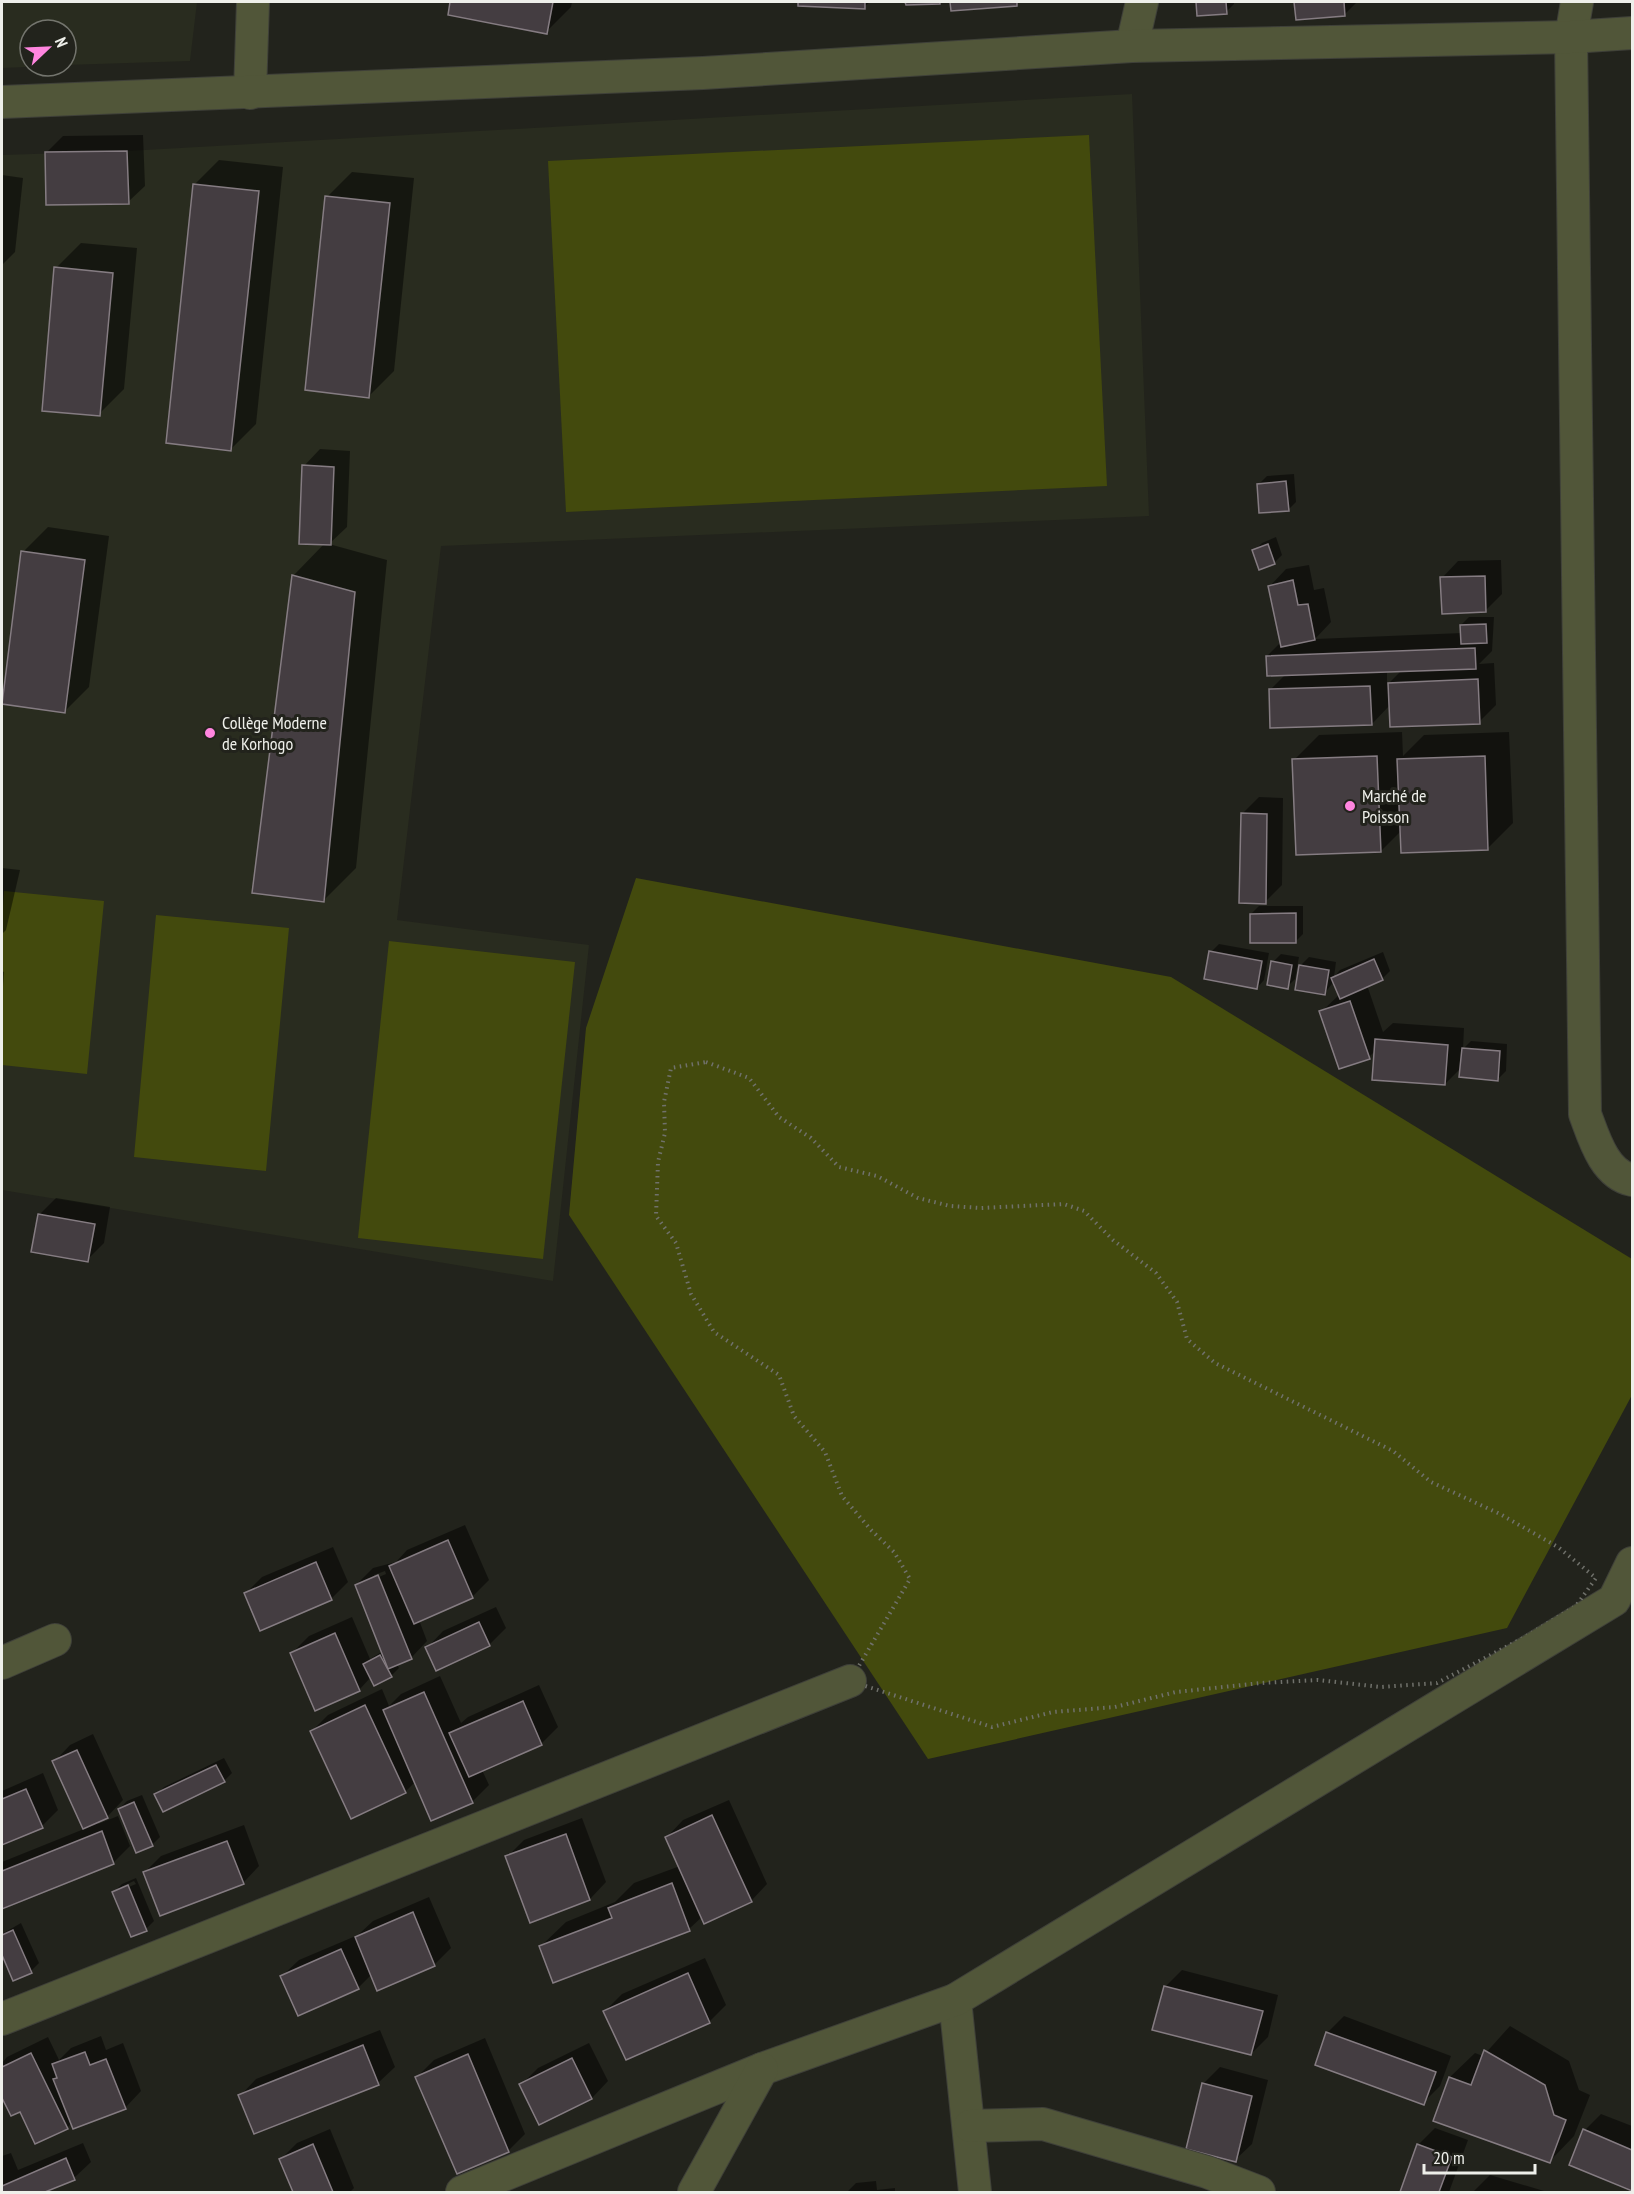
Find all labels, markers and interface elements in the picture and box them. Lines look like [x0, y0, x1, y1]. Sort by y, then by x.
north arrow [18, 18, 78, 78]
text: N [51, 34, 73, 50]
place label: Collège Moderne de Korhogo [222, 711, 327, 755]
marker: Collège Moderne de Korhogo [203, 726, 217, 740]
place label: Marché de Poisson [1362, 784, 1426, 828]
marker: Marché de Poisson [1343, 799, 1357, 813]
scale bar [1424, 2137, 1535, 2175]
text: 20 m [1433, 2146, 1465, 2169]

